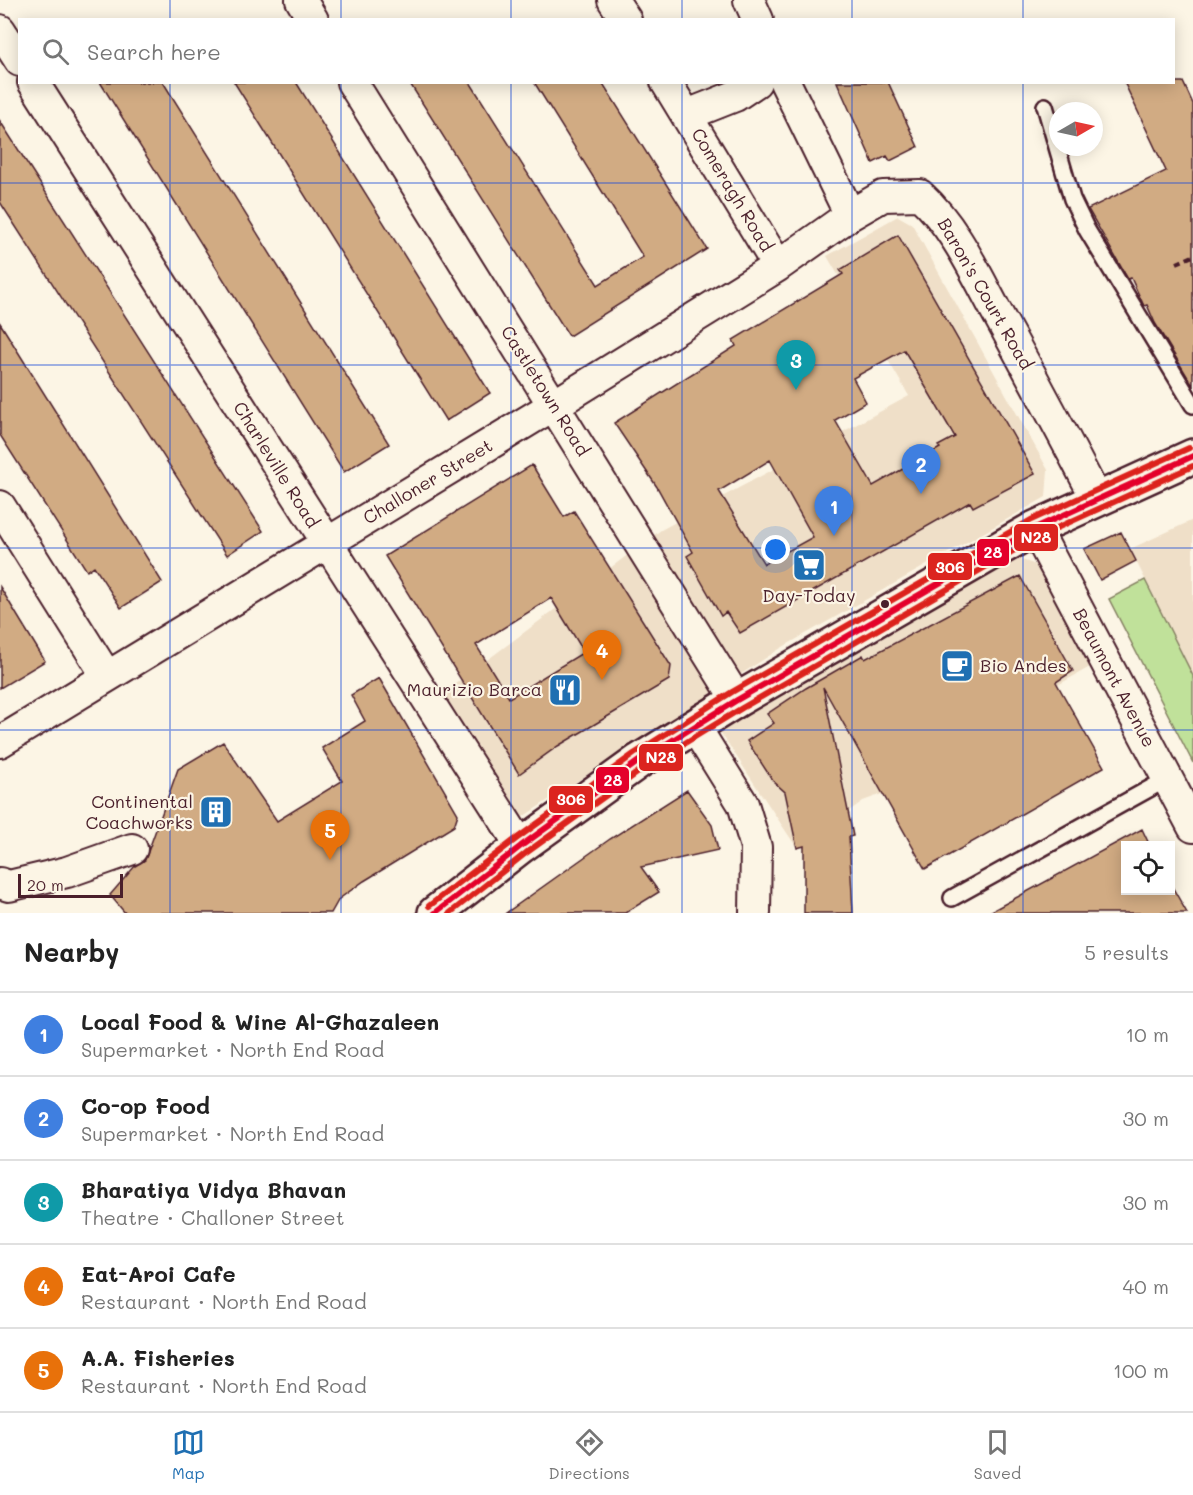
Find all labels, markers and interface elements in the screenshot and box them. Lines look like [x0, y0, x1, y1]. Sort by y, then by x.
search box [18, 18, 1175, 84]
icon: search [39, 35, 72, 68]
text: Search here [87, 37, 221, 66]
north arrow [1049, 102, 1103, 156]
street label: Comeragh Road [686, 123, 779, 256]
street label: Baron's Court Road [933, 213, 1039, 374]
street label: Castletown Road [496, 321, 596, 460]
pin: 3 [776, 340, 816, 390]
street label: Charleville Road [228, 397, 325, 532]
street label: Challoner Street [358, 433, 497, 529]
pin: 2 [902, 444, 940, 494]
pin: 1 [814, 486, 854, 536]
line badge: N28 [1013, 523, 1059, 552]
text: N28 [1020, 526, 1052, 547]
your location [761, 535, 790, 564]
line badge: 28 [976, 538, 1010, 567]
text: 28 [984, 541, 1003, 562]
supermarket icon: Day-Today [791, 547, 827, 583]
line badge: 306 [927, 552, 973, 581]
text: 306 [935, 556, 965, 577]
place label: Day-Today [762, 583, 856, 607]
unlabelled marker [879, 598, 891, 610]
street label: Beaumont Avenue [1068, 604, 1162, 751]
pin: 4 [582, 630, 622, 680]
cafe icon: Bio Andes [939, 648, 975, 684]
place label: Bio Andes [980, 653, 1067, 677]
restaurant icon: Maurizio Barca [547, 672, 583, 708]
place label: Maurizio Barca [407, 677, 542, 701]
line badge: N28 [638, 743, 684, 772]
text: N28 [645, 746, 677, 767]
line badge: 28 [595, 766, 630, 794]
text: 28 [604, 769, 623, 790]
line badge: 306 [548, 785, 594, 814]
text: 306 [556, 788, 586, 809]
place label: Continental Coachworks [86, 789, 193, 834]
building icon: Continental Coachworks [198, 794, 234, 830]
pin: 5 [310, 810, 350, 860]
map controls [1121, 841, 1175, 895]
button: locate [1121, 841, 1175, 895]
scale bar [18, 871, 123, 898]
text: 20 m [27, 874, 64, 895]
text: Nearby [24, 935, 119, 969]
text: 5 results [1084, 939, 1169, 965]
text: Local Food & Wine Al-Ghazaleen [81, 1007, 439, 1036]
text: 1 [39, 1021, 48, 1047]
text: 10 m [1125, 1021, 1169, 1047]
text: Supermarket · North End Road [81, 1036, 384, 1062]
text: Co-op Food [81, 1091, 210, 1120]
text: 2 [38, 1105, 49, 1131]
text: 30 m [1123, 1105, 1169, 1131]
text: Supermarket · North End Road [81, 1120, 384, 1146]
text: Bharatiya Vidya Bhavan [81, 1175, 346, 1204]
text: 3 [38, 1189, 50, 1215]
text: 30 m [1123, 1189, 1169, 1215]
text: Theatre · Challoner Street [81, 1204, 344, 1230]
text: Eat-Aroi Cafe [81, 1259, 236, 1288]
text: 4 [37, 1273, 50, 1299]
text: 40 m [1123, 1273, 1169, 1299]
text: Restaurant · North End Road [81, 1288, 367, 1314]
text: A.A. Fisheries [81, 1343, 235, 1372]
text: 5 [38, 1357, 49, 1383]
text: 100 m [1113, 1357, 1169, 1383]
text: Restaurant · North End Road [81, 1372, 367, 1398]
tab: Map [172, 1426, 205, 1483]
tab: Directions [549, 1426, 630, 1483]
tab: Saved [974, 1426, 1021, 1483]

